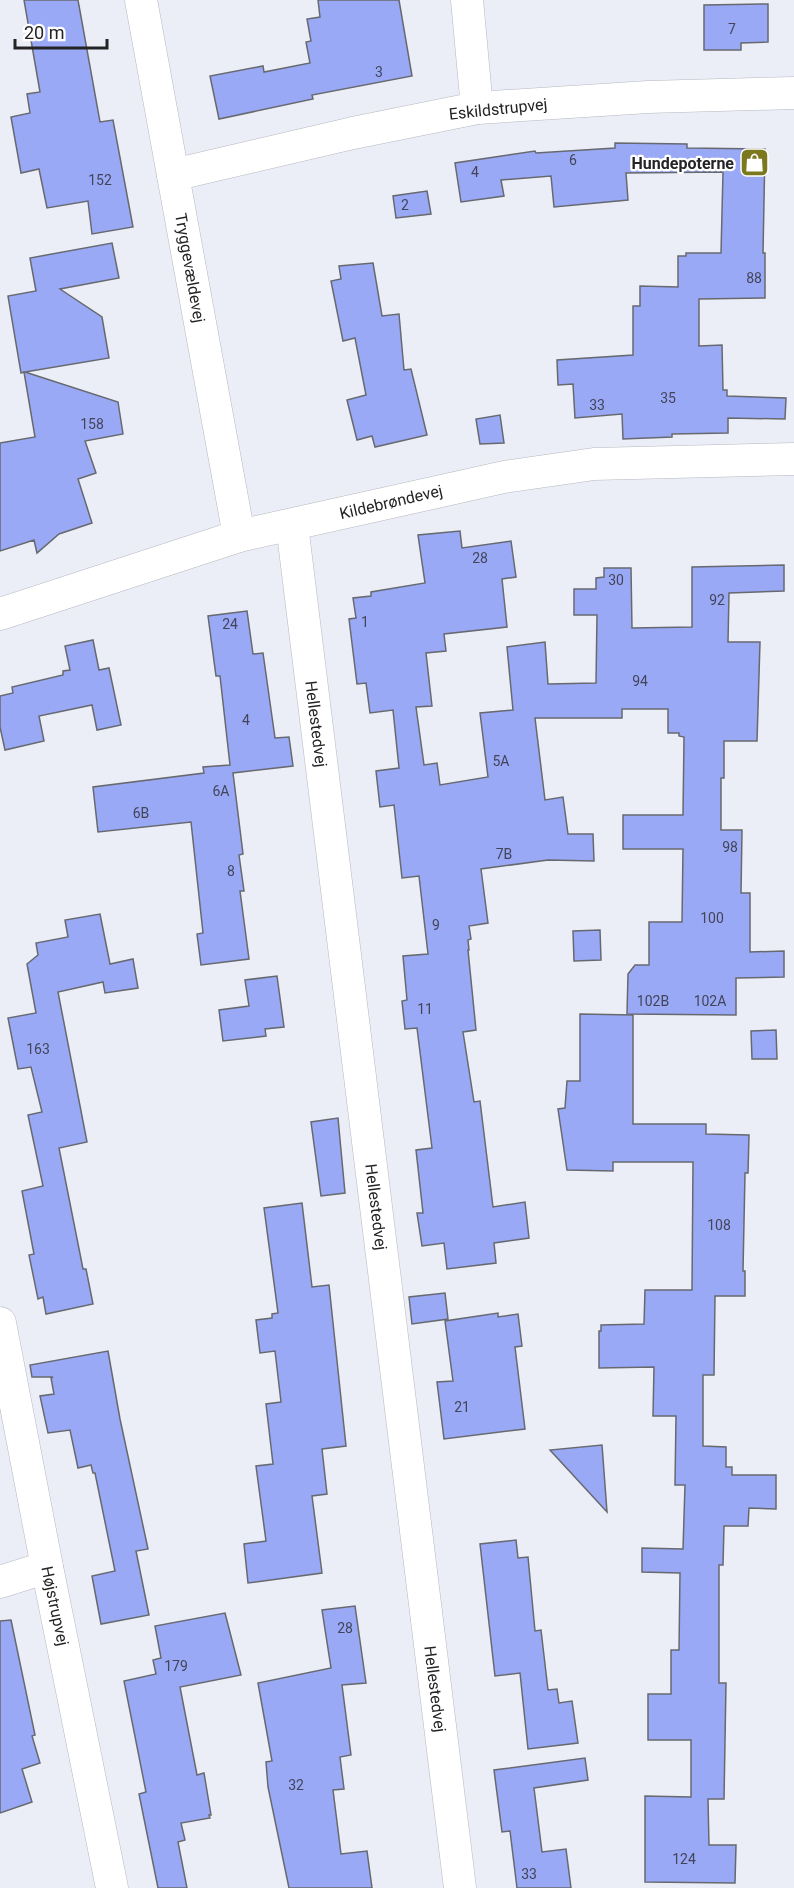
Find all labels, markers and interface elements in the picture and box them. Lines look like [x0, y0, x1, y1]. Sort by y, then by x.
scale bar [15, 12, 106, 50]
house number: 7 [728, 21, 736, 37]
text: 20 m [24, 22, 64, 43]
house number: 3 [375, 64, 383, 80]
street label: Eskildstrupvej [448, 94, 548, 124]
shop icon: Hundepoterne [739, 147, 771, 179]
house number: 6 [569, 152, 577, 168]
place label: Hundepoterne [632, 154, 734, 173]
house number: 4 [471, 164, 479, 180]
house number: 152 [88, 172, 112, 188]
house number: 2 [401, 197, 409, 213]
street label: Tryggevældevej [171, 212, 209, 324]
house number: 88 [746, 270, 762, 286]
house number: 35 [660, 390, 676, 406]
house number: 33 [589, 397, 605, 413]
house number: 158 [80, 416, 104, 432]
street label: Kildebrøndevej [338, 481, 444, 523]
house number: 28 [472, 550, 488, 566]
house number: 30 [608, 572, 624, 588]
house number: 92 [709, 592, 725, 608]
house number: 1 [361, 614, 369, 630]
house number: 24 [222, 616, 238, 632]
house number: 94 [632, 673, 648, 689]
street label: Hellestedvej [301, 680, 331, 768]
house number: 4 [242, 712, 250, 728]
house number: 5A [492, 753, 510, 769]
house number: 6A [212, 783, 230, 799]
house number: 6B [133, 805, 149, 821]
house number: 98 [722, 839, 738, 855]
house number: 7B [496, 846, 512, 862]
house number: 8 [227, 863, 235, 879]
house number: 100 [700, 910, 724, 926]
house number: 9 [432, 917, 440, 933]
house number: 102B [637, 993, 669, 1009]
house number: 102A [694, 993, 726, 1009]
house number: 11 [417, 1001, 433, 1017]
house number: 163 [26, 1041, 50, 1057]
street label: Hellestedvej [361, 1163, 391, 1251]
house number: 108 [707, 1217, 731, 1233]
house number: 21 [454, 1399, 470, 1415]
street label: Højstrupvej [37, 1564, 73, 1648]
house number: 28 [337, 1620, 353, 1636]
street label: Hellestedvej [420, 1645, 450, 1733]
house number: 179 [164, 1658, 188, 1674]
house number: 32 [288, 1777, 304, 1793]
house number: 124 [672, 1851, 696, 1867]
house number: 33 [521, 1866, 537, 1882]

